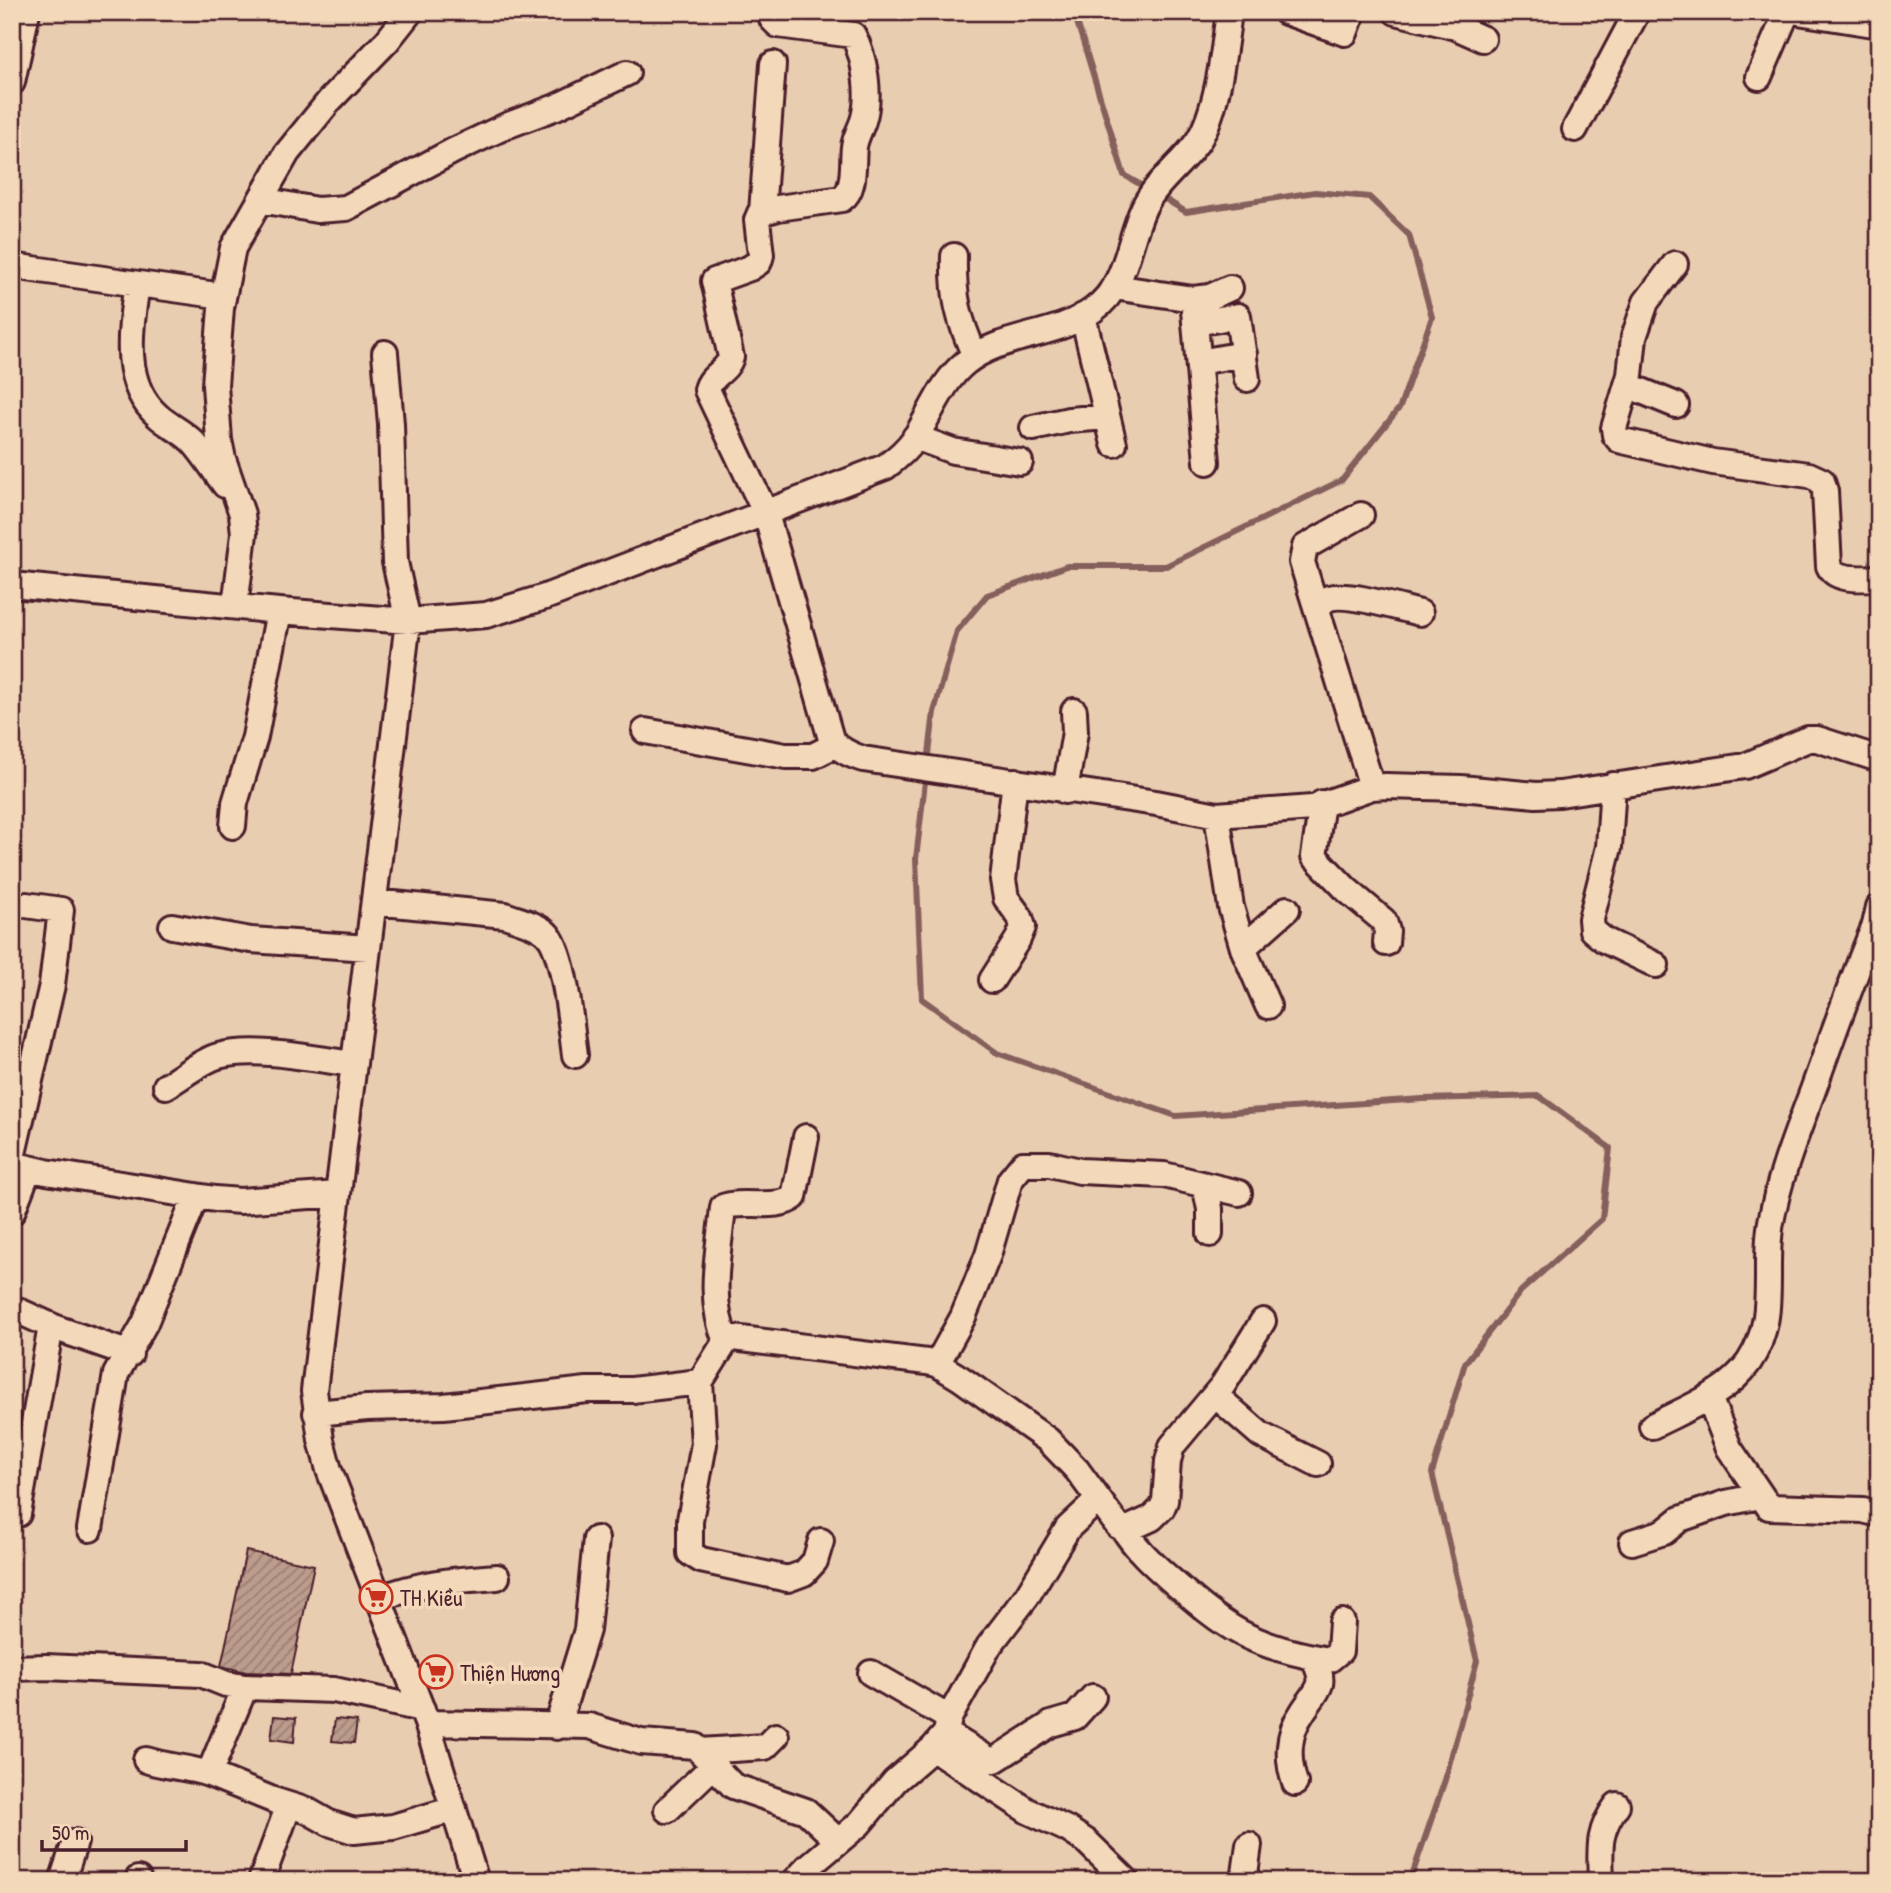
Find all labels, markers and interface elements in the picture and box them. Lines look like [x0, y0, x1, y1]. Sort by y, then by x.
supermarket icon: TH Kiều [357, 1578, 395, 1616]
place label: TH Kiều [400, 1582, 462, 1613]
supermarket icon: Thiện Hương [417, 1653, 455, 1691]
place label: Thiện Hương [460, 1657, 560, 1688]
scale bar [42, 1809, 186, 1853]
text: 50 m [52, 1818, 89, 1847]

